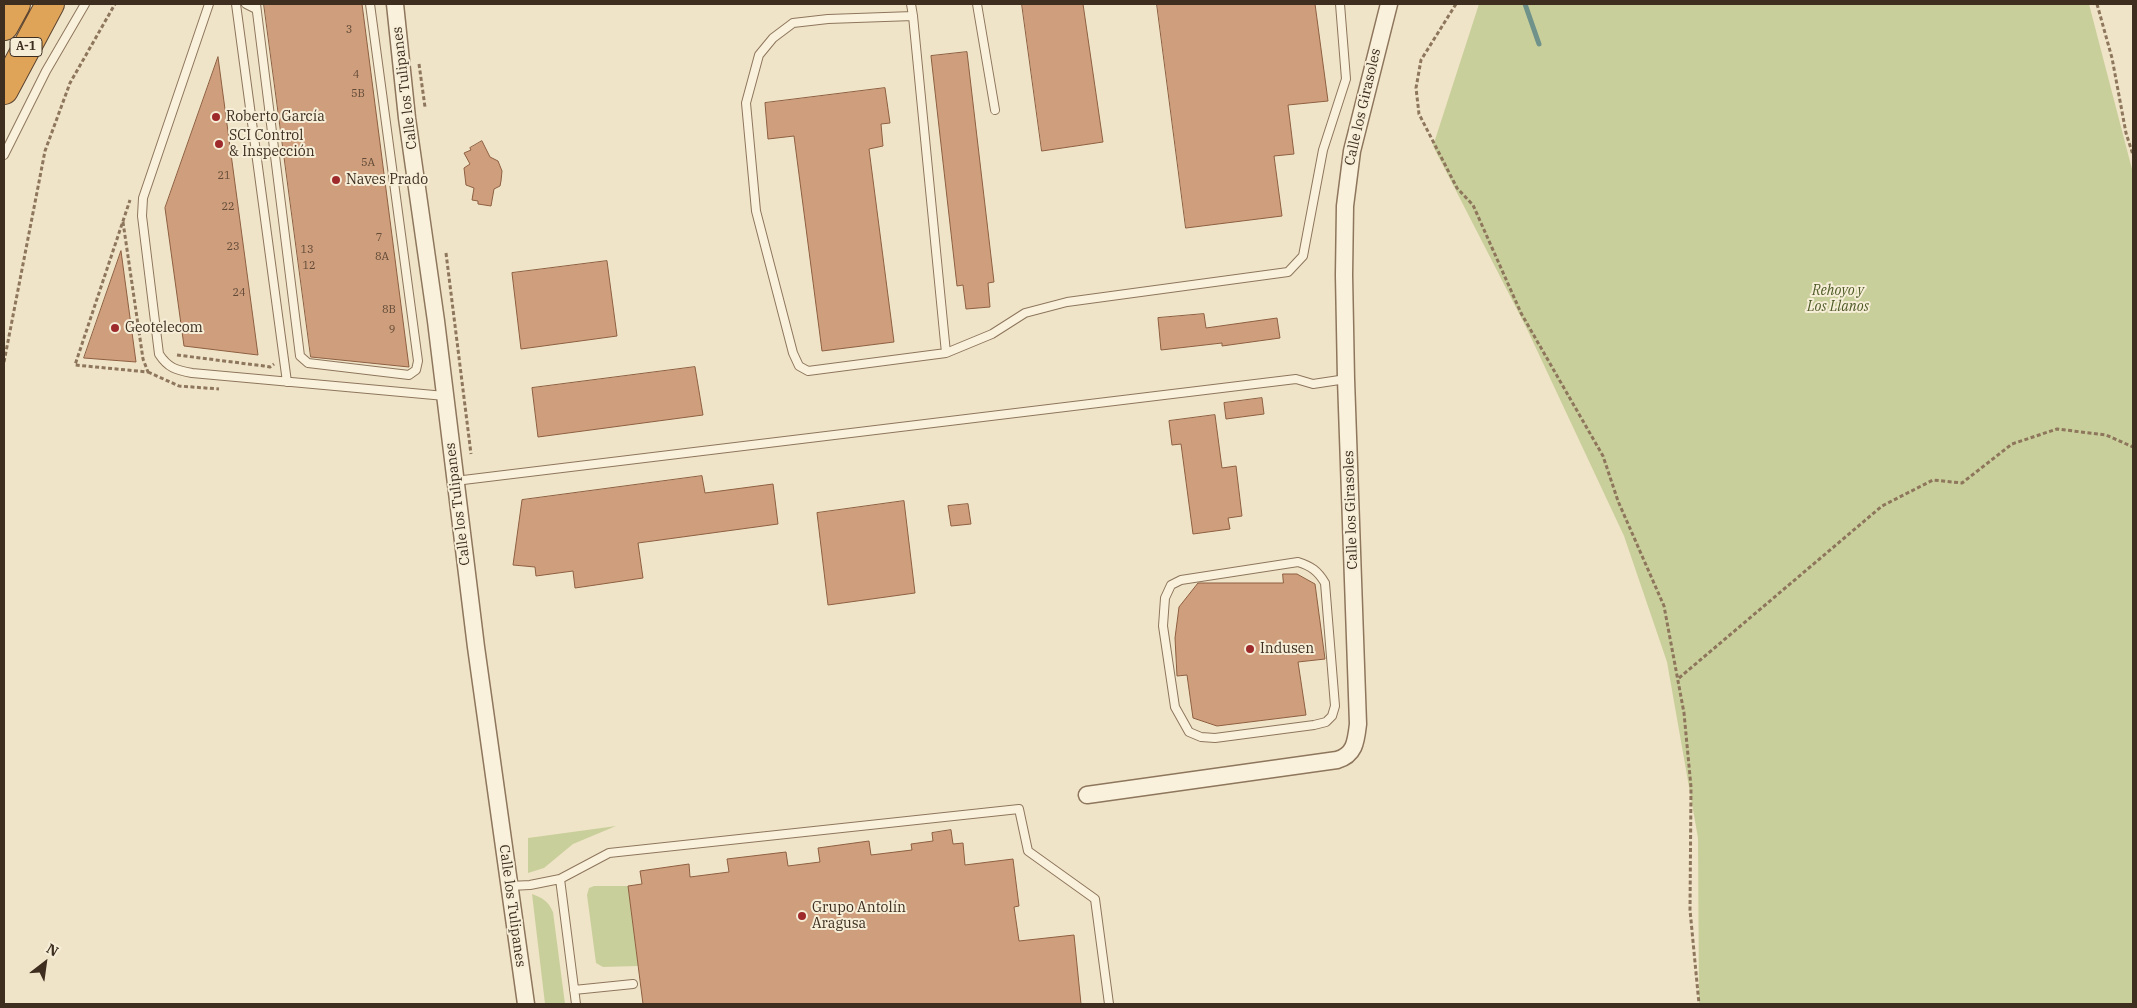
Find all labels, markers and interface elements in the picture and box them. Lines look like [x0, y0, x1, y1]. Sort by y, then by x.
house number: 3 [346, 23, 352, 37]
street label: Calle los Tulipanes [389, 26, 421, 150]
road number: A-1 [10, 38, 42, 56]
street label: Calle los Girasoles [1341, 47, 1385, 167]
house number: 4 [353, 68, 359, 82]
house number: 5B [351, 87, 365, 101]
place label: Roberto García [226, 109, 325, 125]
marker: Roberto García [210, 111, 222, 123]
place label: SCI Control & Inspección [229, 128, 315, 160]
marker: SCI Control & Inspección [213, 138, 225, 150]
house number: 5A [361, 156, 375, 170]
house number: 21 [217, 169, 231, 183]
place label: Naves Prado [346, 172, 428, 188]
marker: Naves Prado [330, 174, 342, 186]
house number: 22 [221, 200, 235, 214]
house number: 7 [376, 231, 382, 245]
house number: 23 [226, 240, 240, 254]
house number: 13 [300, 243, 314, 257]
house number: 8A [375, 250, 389, 264]
house number: 12 [302, 259, 316, 273]
park label: Rehoyo y Los Llanos [1807, 283, 1869, 316]
house number: 24 [232, 286, 246, 300]
house number: 8B [382, 303, 396, 317]
place label: Geotelecom [125, 320, 203, 336]
marker: Geotelecom [109, 322, 121, 334]
house number: 9 [389, 323, 395, 337]
street label: Calle los Tulipanes [442, 442, 474, 566]
street label: Calle los Girasoles [1341, 450, 1361, 570]
place label: Indusen [1260, 641, 1314, 657]
marker: Indusen [1244, 643, 1256, 655]
street label: Calle los Tulipanes [495, 844, 529, 968]
place label: Grupo Antolín Aragusa [812, 900, 906, 932]
marker: Grupo Antolín Aragusa [796, 910, 808, 922]
north arrow [20, 938, 70, 988]
text: N [43, 939, 62, 961]

